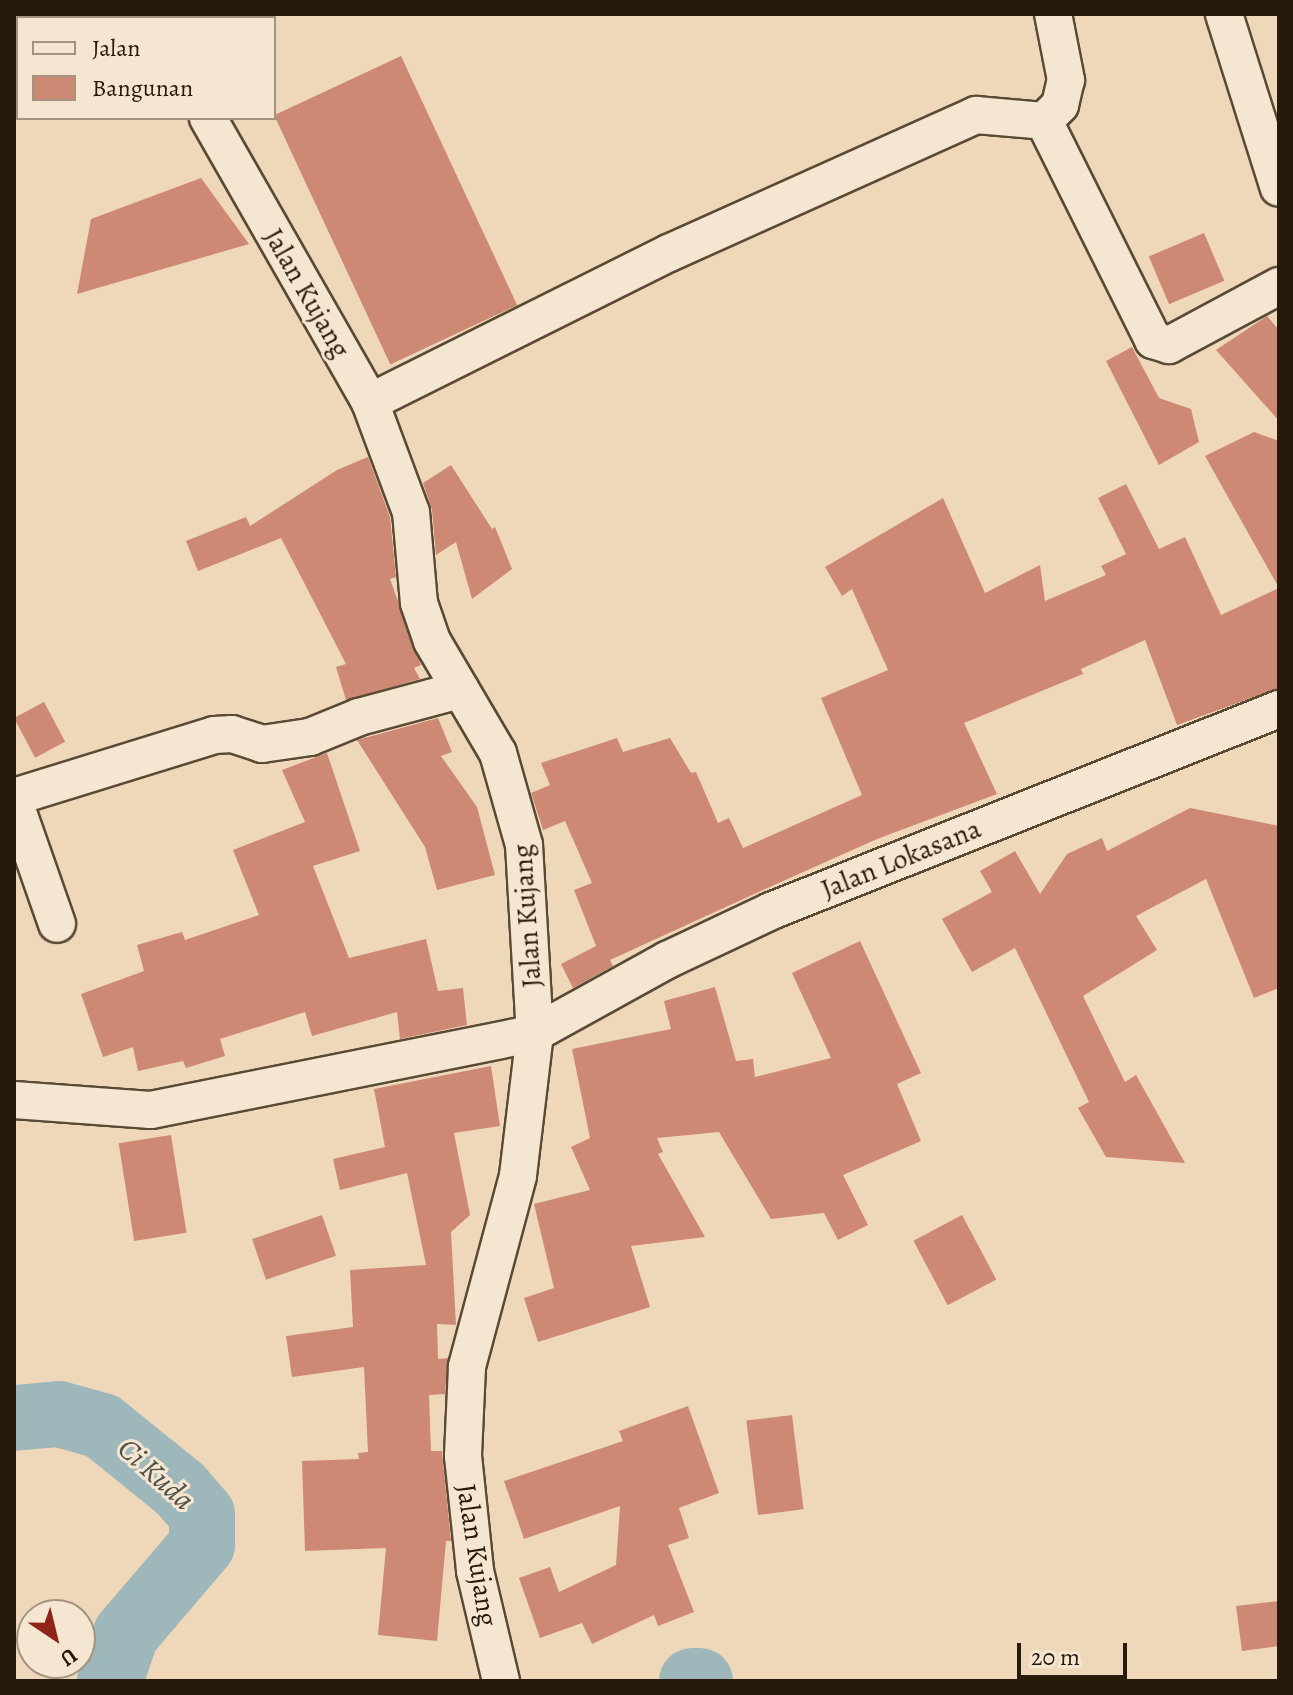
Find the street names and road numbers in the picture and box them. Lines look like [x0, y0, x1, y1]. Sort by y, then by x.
street label: Jalan Kujang [257, 222, 357, 364]
street label: Jalan Lokasana [816, 812, 986, 906]
street label: Jalan Kujang [505, 843, 549, 989]
street label: Jalan Kujang [449, 1481, 505, 1629]

